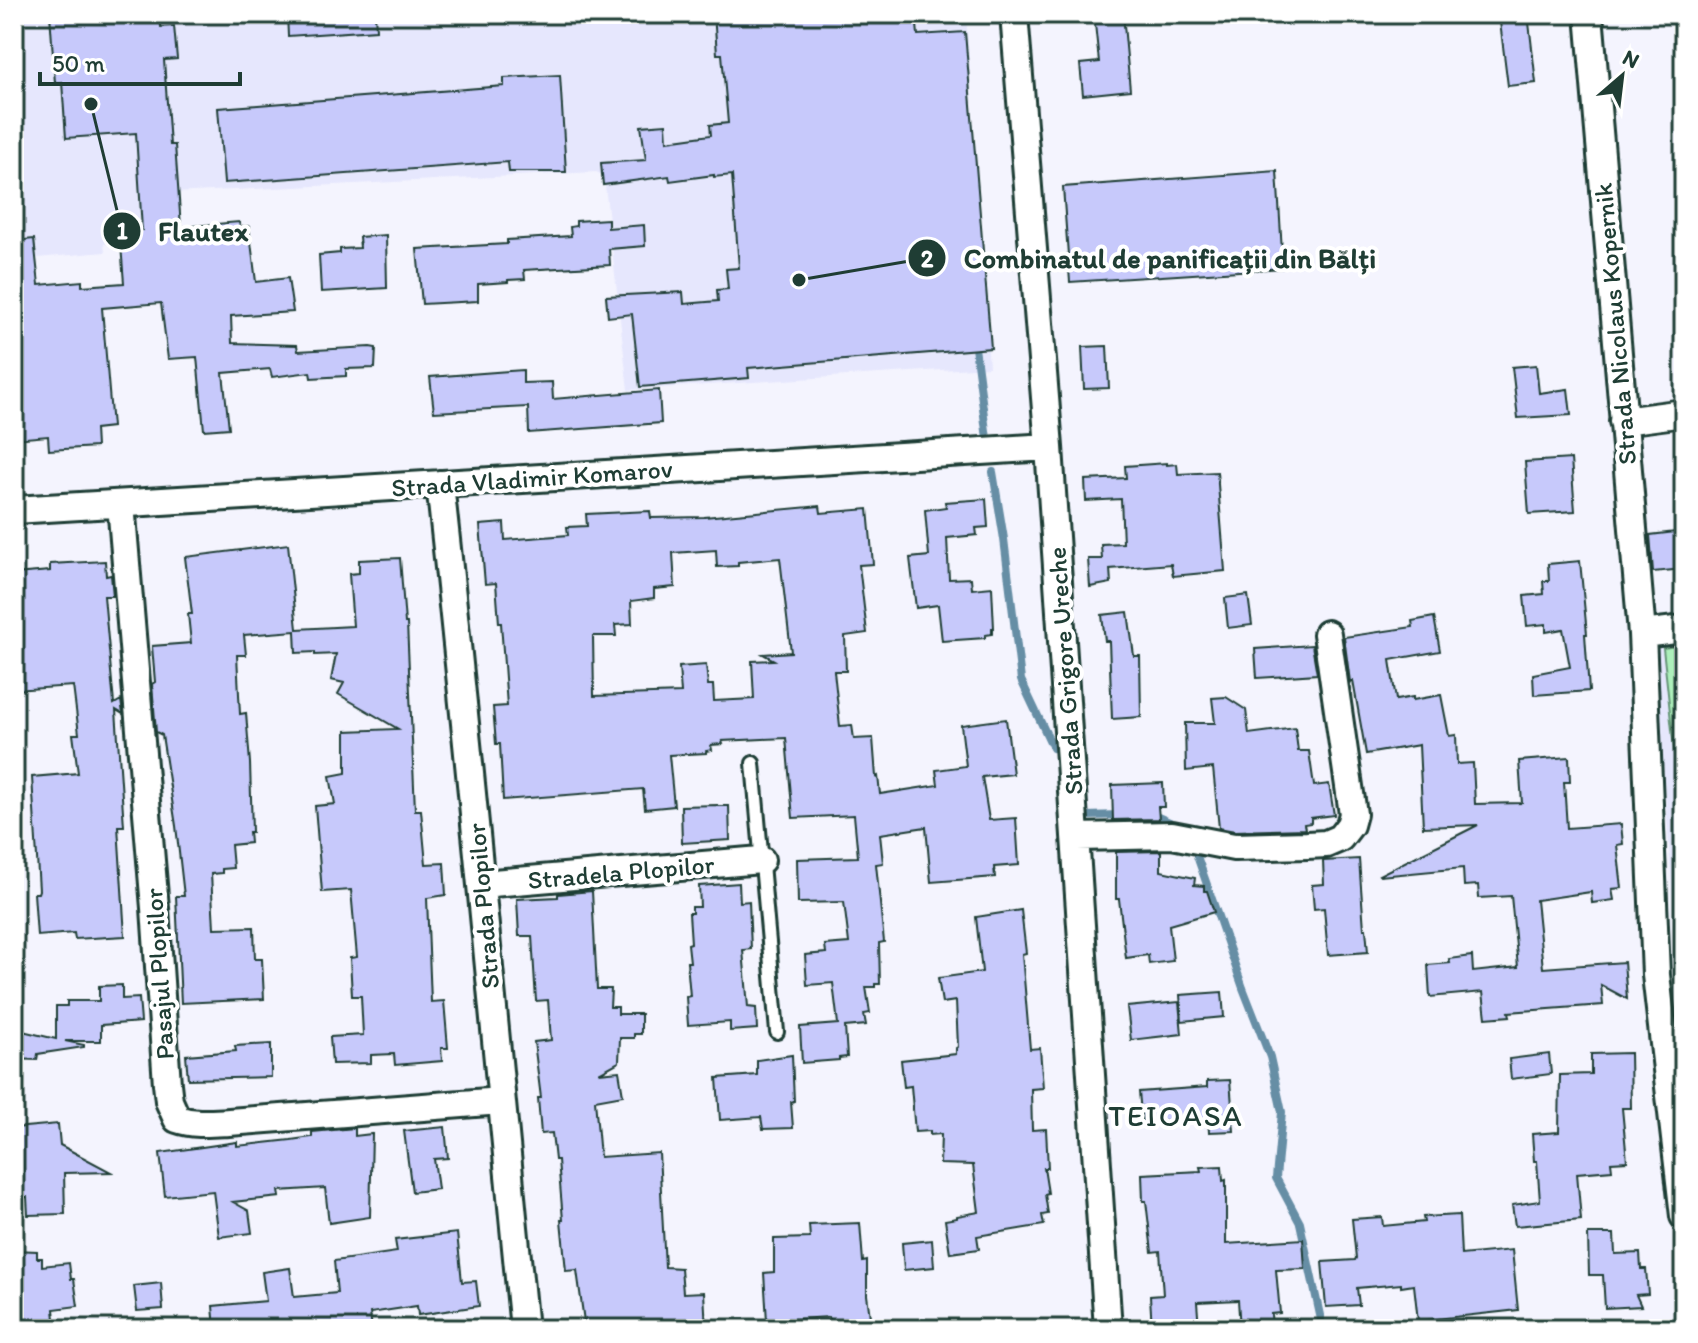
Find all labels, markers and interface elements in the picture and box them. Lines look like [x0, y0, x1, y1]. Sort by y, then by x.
scale bar [40, 36, 240, 86]
north arrow [1582, 36, 1662, 116]
text: N [1618, 43, 1644, 74]
text: 50 m [52, 49, 105, 78]
street label: Strada Nicolaus Kopernik [1587, 181, 1643, 466]
callout: Flautex [102, 205, 264, 257]
text: Flautex [158, 214, 249, 248]
text: 1 [116, 216, 128, 245]
callout: Combinatul de panificații din Bălți [907, 232, 1392, 284]
text: Combinatul de panificații din Bălți [964, 241, 1376, 275]
text: 2 [921, 244, 934, 273]
street label: Strada Vladimir Komarov [390, 452, 674, 504]
street label: Strada Grigore Ureche [1040, 546, 1090, 796]
street label: Strada Plopilor [460, 821, 506, 990]
street label: Stradela Plopilor [526, 848, 716, 896]
street label: Pasajul Plopilor [137, 886, 181, 1061]
district label: TEIOASA [1108, 1097, 1244, 1134]

